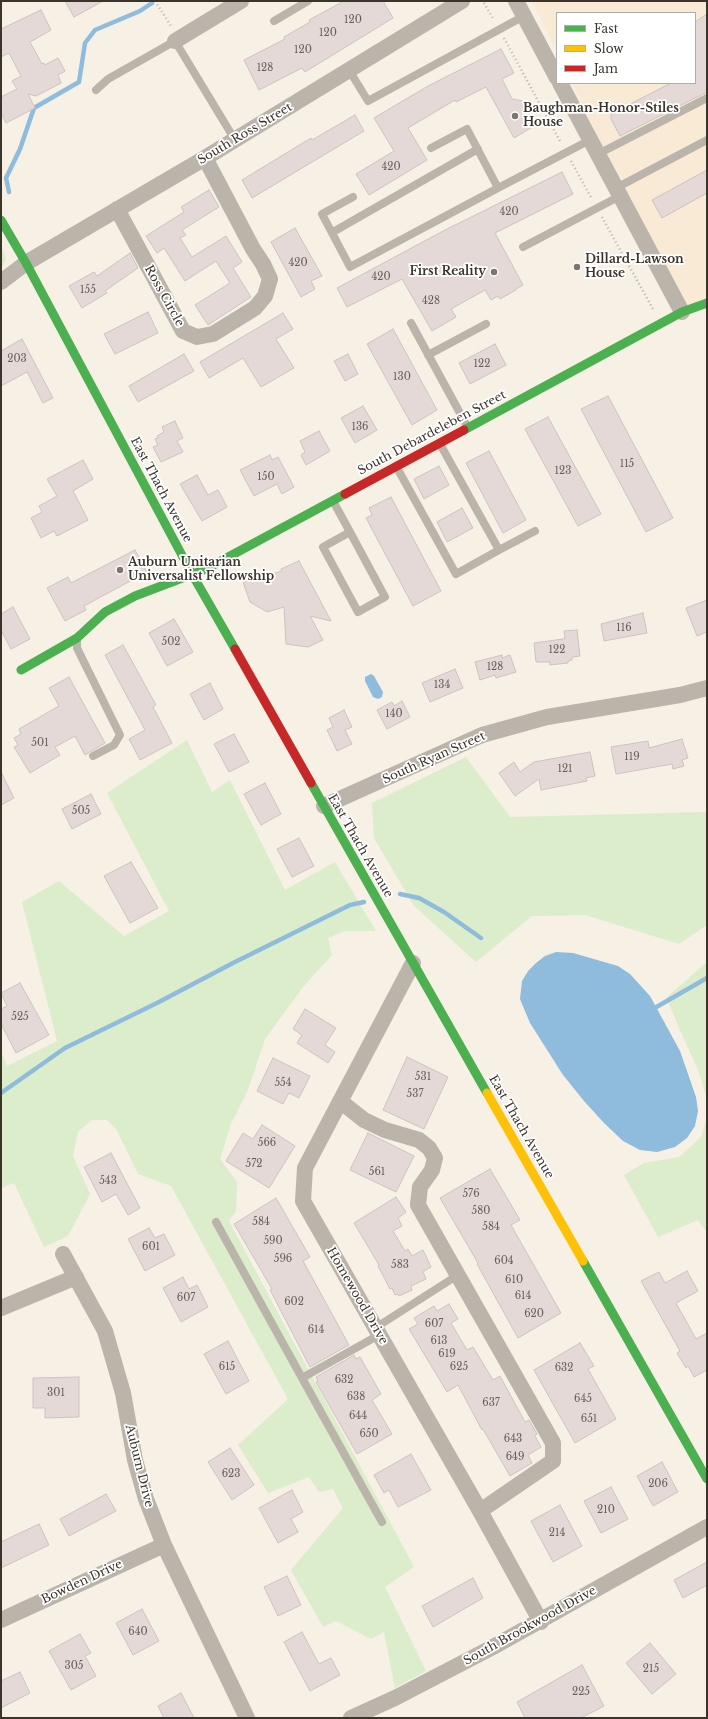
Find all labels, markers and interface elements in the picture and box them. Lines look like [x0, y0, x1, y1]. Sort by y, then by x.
legend [556, 12, 696, 84]
house number: 120 [344, 14, 362, 26]
text: Fast [594, 21, 618, 36]
house number: 120 [319, 27, 337, 39]
text: Slow [594, 41, 623, 56]
house number: 120 [294, 44, 312, 56]
text: Jam [594, 61, 618, 76]
house number: 128 [257, 62, 273, 74]
street label: South Ross Street [195, 100, 295, 168]
place label: Baughman-Honor-Stiles House [523, 102, 679, 130]
marker: Baughman-Honor-Stiles House [510, 111, 520, 121]
house number: 420 [381, 161, 401, 173]
house number: 420 [499, 206, 519, 218]
place label: Dillard-Lawson House [585, 253, 684, 281]
house number: 420 [288, 257, 308, 269]
marker: Dillard-Lawson House [572, 262, 582, 272]
street label: Ross Circle [141, 263, 187, 329]
place label: First Reality [410, 265, 486, 279]
marker: First Reality [489, 267, 499, 277]
house number: 420 [371, 271, 391, 283]
house number: 155 [80, 284, 96, 296]
house number: 428 [422, 295, 440, 307]
house number: 203 [7, 353, 27, 365]
house number: 122 [474, 358, 490, 370]
house number: 130 [393, 371, 411, 383]
street label: South Debardeleben Street [355, 388, 509, 478]
house number: 136 [351, 421, 369, 433]
street label: East Thach Avenue [127, 435, 195, 545]
house number: 115 [620, 458, 634, 470]
house number: 123 [555, 465, 571, 477]
house number: 150 [257, 471, 275, 483]
place label: Auburn Unitarian Universalist Fellowship [128, 556, 274, 584]
marker: Auburn Unitarian Universalist Fellowship [115, 565, 125, 575]
house number: 116 [616, 622, 632, 634]
house number: 502 [162, 636, 180, 648]
house number: 122 [549, 644, 565, 656]
house number: 128 [487, 661, 503, 673]
house number: 134 [434, 679, 450, 691]
house number: 140 [385, 708, 403, 720]
street label: South Ryan Street [380, 729, 488, 787]
house number: 501 [31, 737, 49, 749]
house number: 119 [624, 751, 640, 763]
house number: 121 [557, 763, 573, 775]
street label: East Thach Avenue [324, 792, 396, 900]
house number: 505 [72, 805, 90, 817]
house number: 525 [11, 1011, 29, 1023]
house number: 531 [415, 1071, 431, 1083]
street label: East Thach Avenue [485, 1073, 557, 1181]
house number: 554 [274, 1077, 292, 1089]
house number: 537 [407, 1088, 423, 1100]
house number: 566 [258, 1137, 276, 1149]
house number: 572 [246, 1158, 262, 1170]
house number: 561 [369, 1166, 385, 1178]
house number: 543 [99, 1175, 117, 1187]
house number: 576 [462, 1188, 480, 1200]
house number: 580 [472, 1205, 490, 1217]
house number: 584 [252, 1216, 270, 1228]
house number: 584 [482, 1221, 500, 1233]
house number: 590 [263, 1235, 283, 1247]
house number: 601 [142, 1241, 160, 1253]
street label: Homewood Drive [323, 1245, 391, 1347]
house number: 596 [274, 1253, 292, 1265]
house number: 604 [494, 1255, 514, 1267]
house number: 583 [391, 1259, 409, 1271]
house number: 610 [505, 1274, 523, 1286]
house number: 614 [515, 1290, 531, 1302]
house number: 607 [177, 1292, 195, 1304]
house number: 602 [284, 1296, 304, 1308]
house number: 620 [524, 1308, 544, 1320]
house number: 607 [425, 1318, 443, 1330]
house number: 614 [308, 1324, 324, 1336]
house number: 613 [430, 1335, 448, 1347]
house number: 619 [438, 1348, 456, 1360]
house number: 615 [219, 1361, 235, 1373]
house number: 625 [450, 1361, 468, 1373]
house number: 632 [555, 1362, 573, 1374]
house number: 632 [335, 1374, 353, 1386]
house number: 301 [47, 1387, 65, 1399]
house number: 638 [347, 1391, 365, 1403]
house number: 645 [574, 1393, 592, 1405]
house number: 637 [482, 1397, 500, 1409]
house number: 644 [349, 1410, 367, 1422]
house number: 651 [581, 1413, 597, 1425]
street label: Auburn Drive [122, 1423, 156, 1509]
house number: 650 [359, 1428, 379, 1440]
house number: 643 [504, 1433, 522, 1445]
house number: 649 [506, 1451, 524, 1463]
house number: 623 [222, 1468, 240, 1480]
house number: 206 [648, 1478, 668, 1490]
house number: 210 [597, 1504, 615, 1516]
house number: 214 [549, 1527, 565, 1539]
street label: Bowden Drive [39, 1557, 125, 1607]
street label: South Brookwood Drive [461, 1584, 599, 1668]
house number: 640 [128, 1626, 148, 1638]
house number: 305 [65, 1660, 83, 1672]
house number: 215 [643, 1663, 659, 1675]
house number: 225 [572, 1686, 590, 1698]

